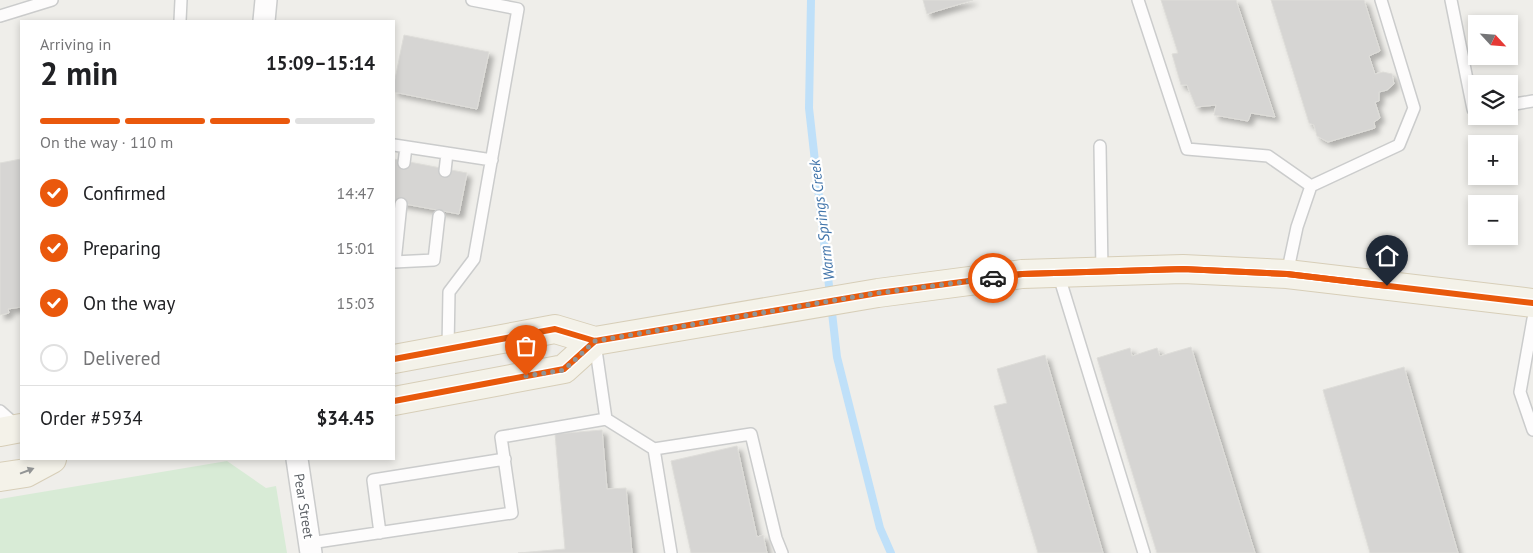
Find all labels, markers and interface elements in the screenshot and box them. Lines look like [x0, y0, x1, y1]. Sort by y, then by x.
north arrow [1468, 15, 1518, 65]
map controls [1468, 15, 1518, 245]
text: Arriving in [40, 34, 111, 54]
text: 15:09–15:14 [266, 51, 375, 75]
text: 2 min [40, 52, 118, 94]
button: layers [1468, 75, 1518, 125]
text: On the way · 110 m [40, 132, 173, 152]
button: + [1468, 135, 1518, 185]
water label: Warm Springs Creek [805, 157, 838, 282]
icon: check [40, 179, 68, 207]
text: Confirmed [83, 181, 166, 205]
text: 14:47 [337, 183, 375, 203]
button: − [1468, 195, 1518, 245]
icon: check [40, 234, 68, 262]
pin [1366, 235, 1408, 286]
text: Preparing [83, 236, 161, 260]
text: 15:01 [337, 238, 375, 258]
icon: home [1373, 242, 1401, 270]
courier [968, 253, 1018, 303]
icon: car [979, 264, 1007, 292]
icon: check [40, 289, 68, 317]
text: On the way [83, 291, 175, 315]
text: 15:03 [337, 293, 375, 313]
pin [505, 325, 547, 376]
icon: bag [512, 332, 540, 360]
text: Delivered [83, 346, 161, 370]
text: Order #5934 [40, 406, 143, 430]
text: $34.45 [316, 406, 375, 430]
one-way arrow [20, 467, 35, 475]
street label: Pear Street [290, 472, 318, 540]

